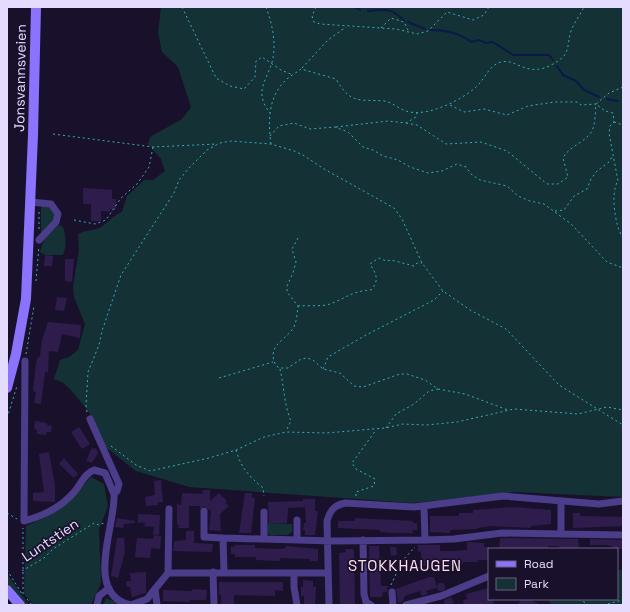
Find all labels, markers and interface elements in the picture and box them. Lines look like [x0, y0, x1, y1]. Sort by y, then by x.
street label: Jonsvannsveien [10, 24, 30, 132]
street label: Luntstien [18, 514, 82, 566]
legend [488, 548, 618, 600]
district label: STOKKHAUGEN [348, 556, 462, 575]
text: Road [524, 556, 553, 572]
text: Park [524, 576, 549, 592]

